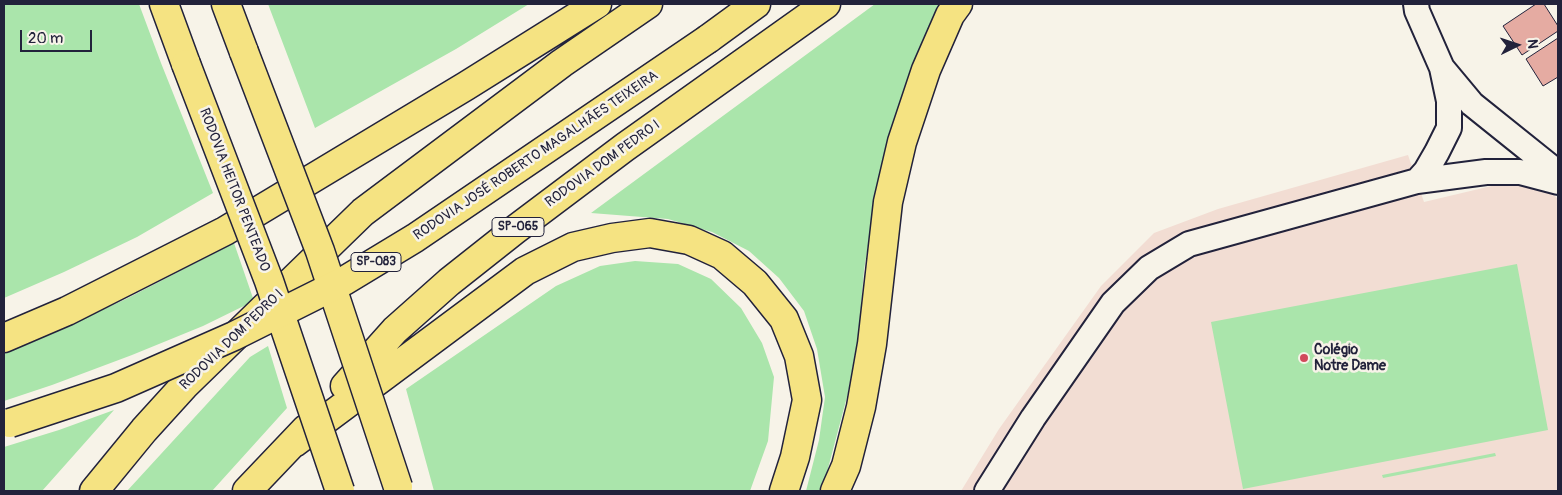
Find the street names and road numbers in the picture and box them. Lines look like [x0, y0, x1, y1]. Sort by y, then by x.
street label: RODOVIA JOSÉ ROBERTO MAGALHÃES TEIXEIRA [411, 68, 661, 244]
street label: RODOVIA HEITOR PENTEADO [195, 106, 273, 274]
street label: RODOVIA DOM PEDRO I [542, 117, 664, 211]
road number: SP-065 [492, 218, 544, 236]
road number: SP-083 [351, 252, 401, 272]
street label: RODOVIA DOM PEDRO I [177, 286, 287, 394]

